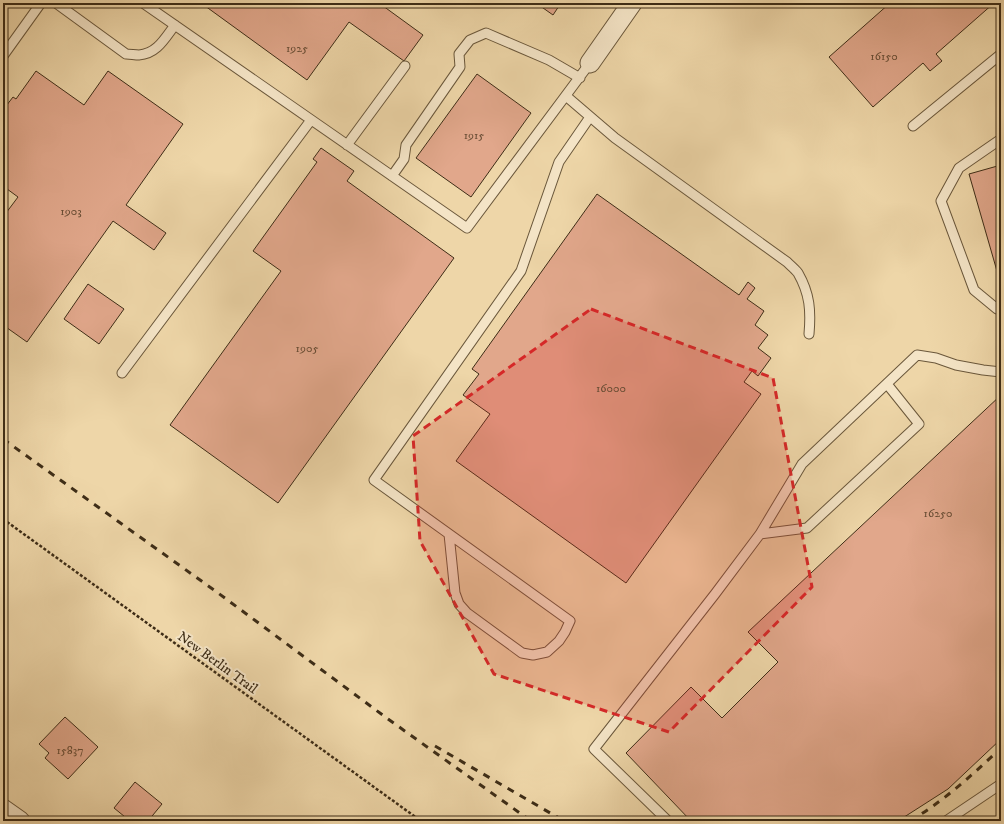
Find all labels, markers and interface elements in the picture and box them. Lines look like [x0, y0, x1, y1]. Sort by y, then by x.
house number: 1925 [286, 41, 308, 56]
house number: 16150 [870, 49, 898, 64]
house number: 1915 [464, 128, 484, 143]
house number: 1903 [60, 204, 82, 219]
house number: 1905 [296, 341, 318, 356]
house number: 16000 [596, 381, 626, 396]
house number: 16250 [924, 506, 952, 521]
street label: New Berlin Trail [174, 628, 262, 698]
house number: 15837 [56, 743, 84, 758]

